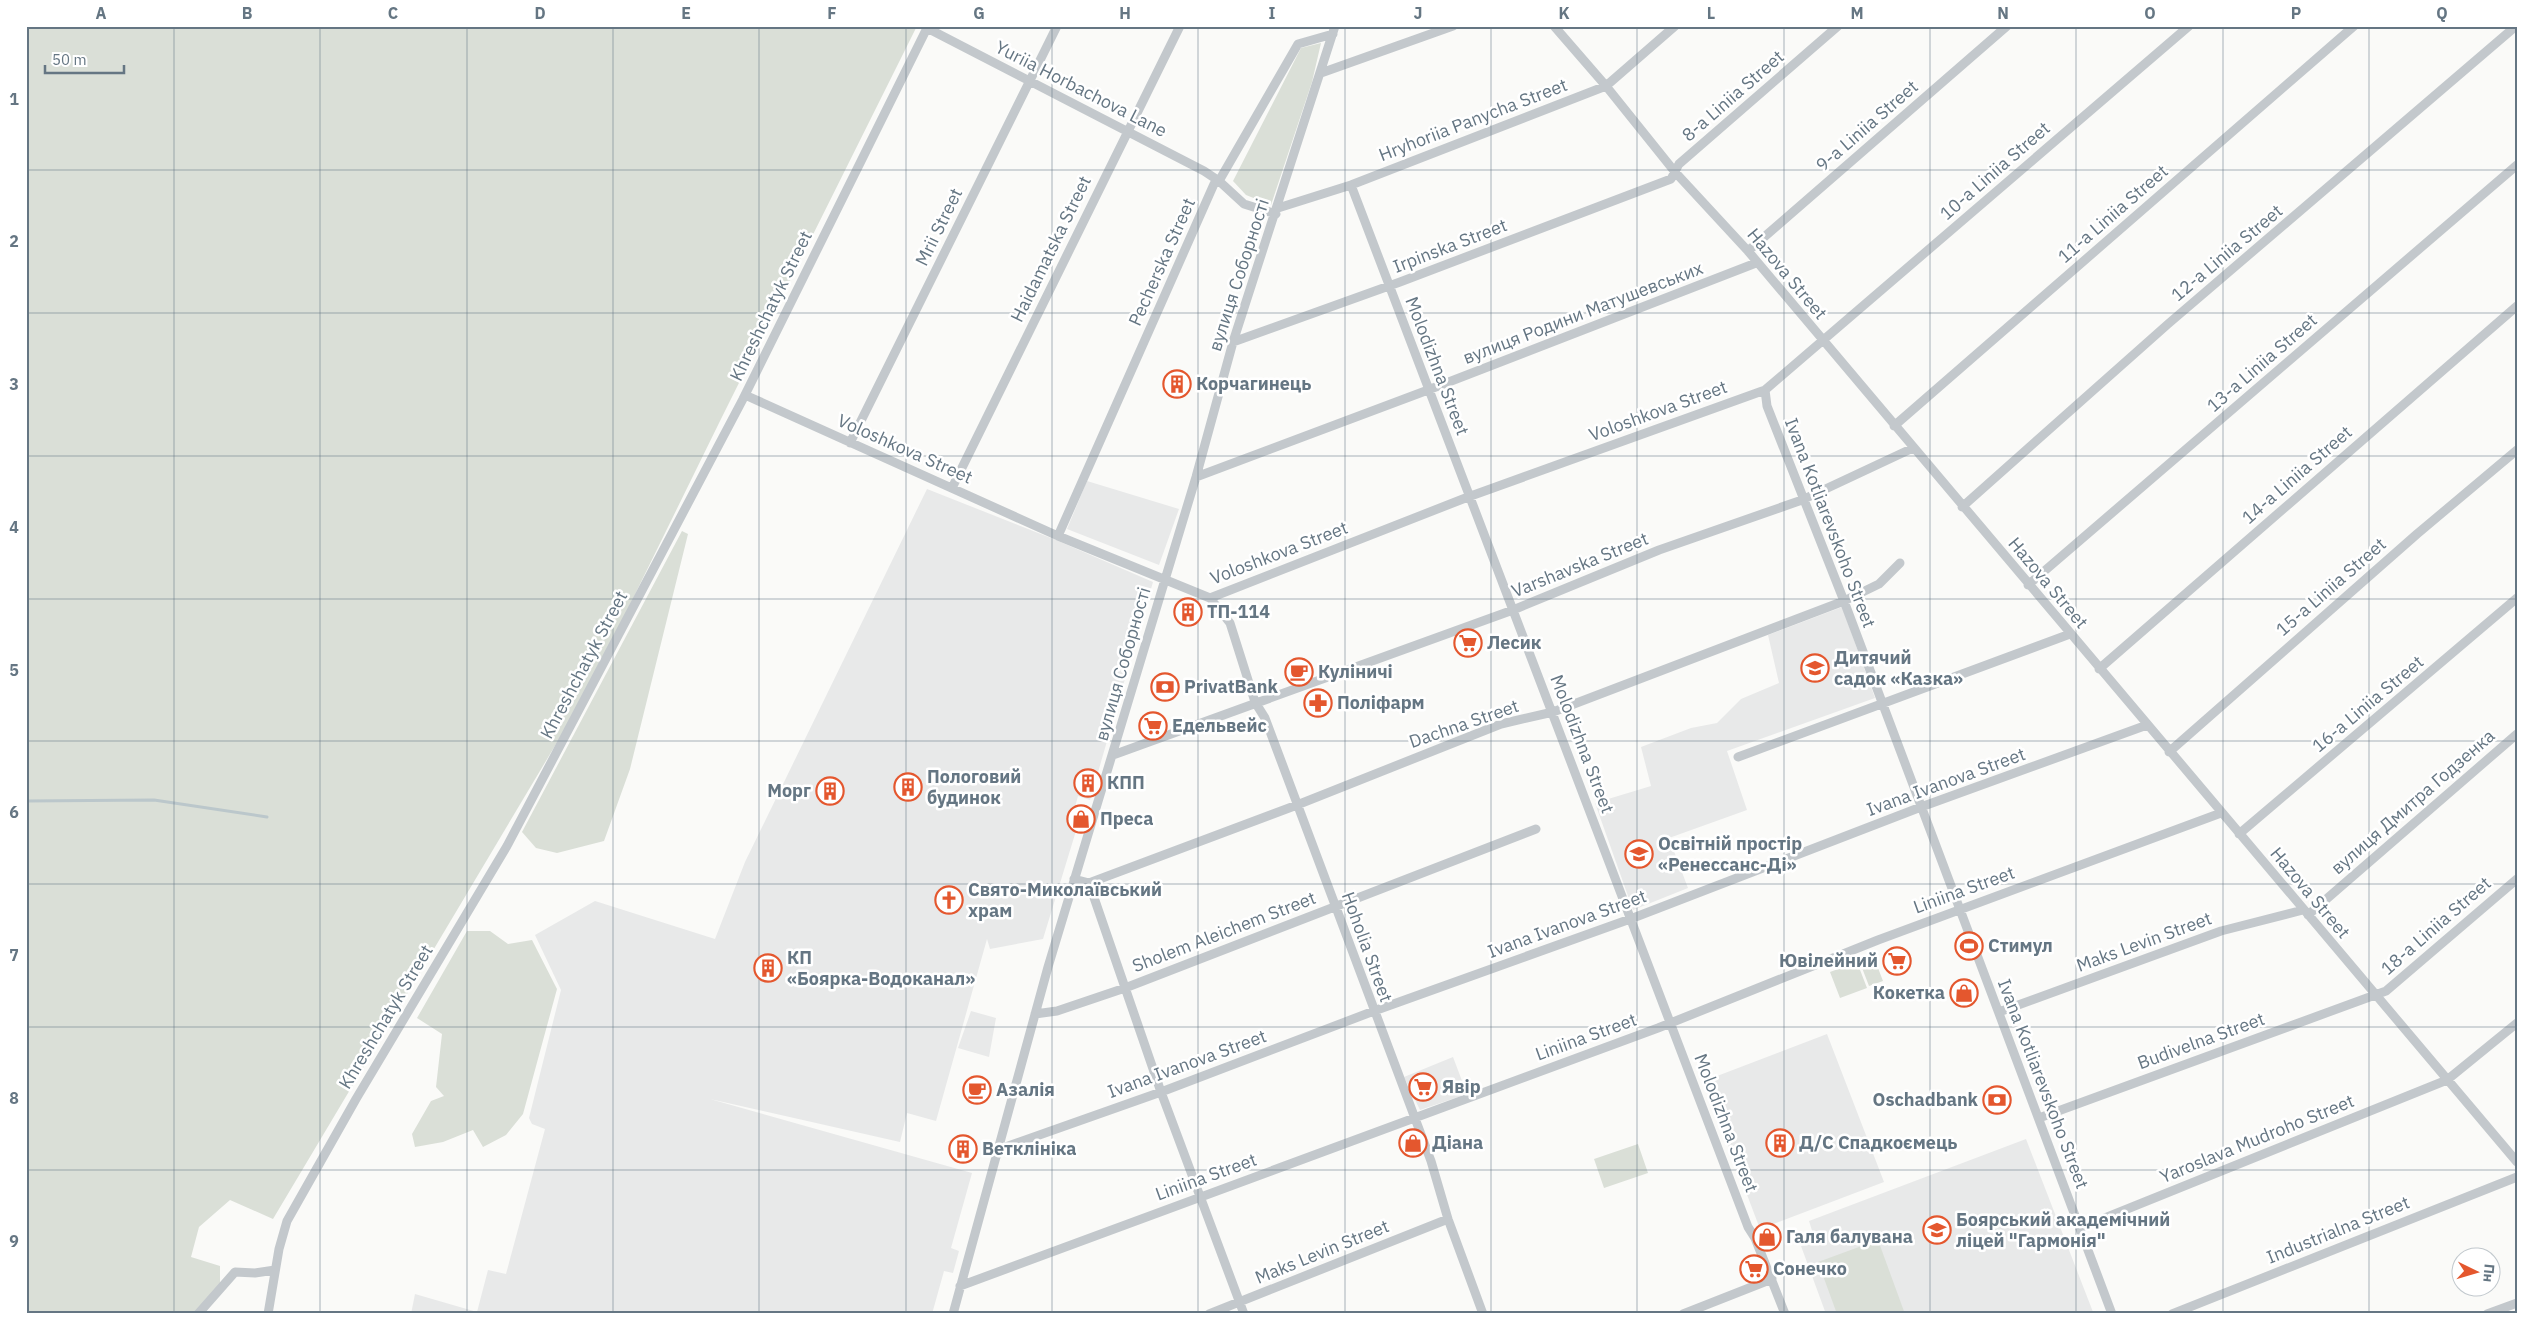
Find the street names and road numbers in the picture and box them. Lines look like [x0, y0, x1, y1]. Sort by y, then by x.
street label: Yuriia Horbachova Lane [991, 35, 1171, 142]
street label: 8-a Liniia Street [1677, 45, 1788, 146]
street label: Hryhoriia Panycha Street [1375, 73, 1570, 166]
street label: 9-a Liniia Street [1811, 75, 1922, 176]
street label: 10-a Liniia Street [1935, 116, 2055, 225]
street label: 11-a Liniia Street [2053, 159, 2173, 268]
street label: Haidamatska Street [1005, 172, 1096, 326]
street label: Mrii Street [910, 184, 967, 270]
street label: Pecherska Street [1123, 194, 1200, 329]
street label: вулиця Соборності [1203, 196, 1274, 354]
street label: 12-a Liniia Street [2166, 199, 2287, 306]
street label: Irpinska Street [1390, 213, 1510, 278]
street label: Hazova Street [1742, 223, 1832, 324]
street label: Khreshchatyk Street [724, 227, 817, 385]
street label: вулиця Родини Матушевських [1460, 256, 1706, 369]
street label: Molodizhna Street [1400, 293, 1474, 438]
street label: 13-a Liniia Street [2202, 308, 2322, 417]
street label: Voloshkova Street [1586, 375, 1730, 446]
street label: Voloshkova Street [834, 408, 976, 489]
street label: Ivana Kotliarevskoho Street [1780, 415, 1881, 631]
street label: 14-a Liniia Street [2237, 420, 2357, 529]
street label: Voloshkova Street [1207, 516, 1351, 589]
street label: Varshavska Street [1508, 527, 1652, 602]
street label: Hazova Street [2003, 532, 2093, 633]
street label: 15-a Liniia Street [2271, 532, 2391, 641]
street label: вулиця Соборності [1090, 584, 1155, 743]
street label: Khreshchatyk Street [535, 587, 632, 743]
street label: 16-a Liniia Street [2307, 650, 2428, 757]
street label: Molodizhna Street [1545, 671, 1619, 816]
street label: Dachna Street [1406, 694, 1522, 753]
street label: вулиця Дмитра Годзенка [2326, 724, 2500, 879]
street label: Ivana Ivanova Street [1863, 742, 2028, 821]
street label: Hazova Street [2265, 842, 2355, 943]
street label: Liniina Street [1910, 861, 2018, 918]
street label: 18-a Liniia Street [2376, 871, 2496, 980]
street label: Ivana Ivanova Street [1484, 884, 1649, 963]
street label: Sholem Aleichem Street [1129, 886, 1319, 977]
street label: Hoholia Street [1337, 889, 1398, 1005]
street label: Maks Levin Street [2073, 906, 2215, 977]
street label: Khreshchatyk Street [333, 940, 438, 1093]
street label: Ivana Kotliarevskoho Street [1993, 976, 2094, 1192]
street label: Budivelna Street [2134, 1007, 2268, 1074]
street label: Liniina Street [1532, 1008, 1640, 1065]
street label: Ivana Ivanova Street [1104, 1024, 1269, 1103]
street label: Molodizhna Street [1689, 1050, 1763, 1195]
street label: Yaroslava Mudroho Street [2156, 1089, 2357, 1188]
street label: Liniina Street [1152, 1148, 1260, 1205]
street label: Industrialna Street [2263, 1190, 2413, 1269]
street label: Maks Levin Street [1252, 1214, 1392, 1289]

